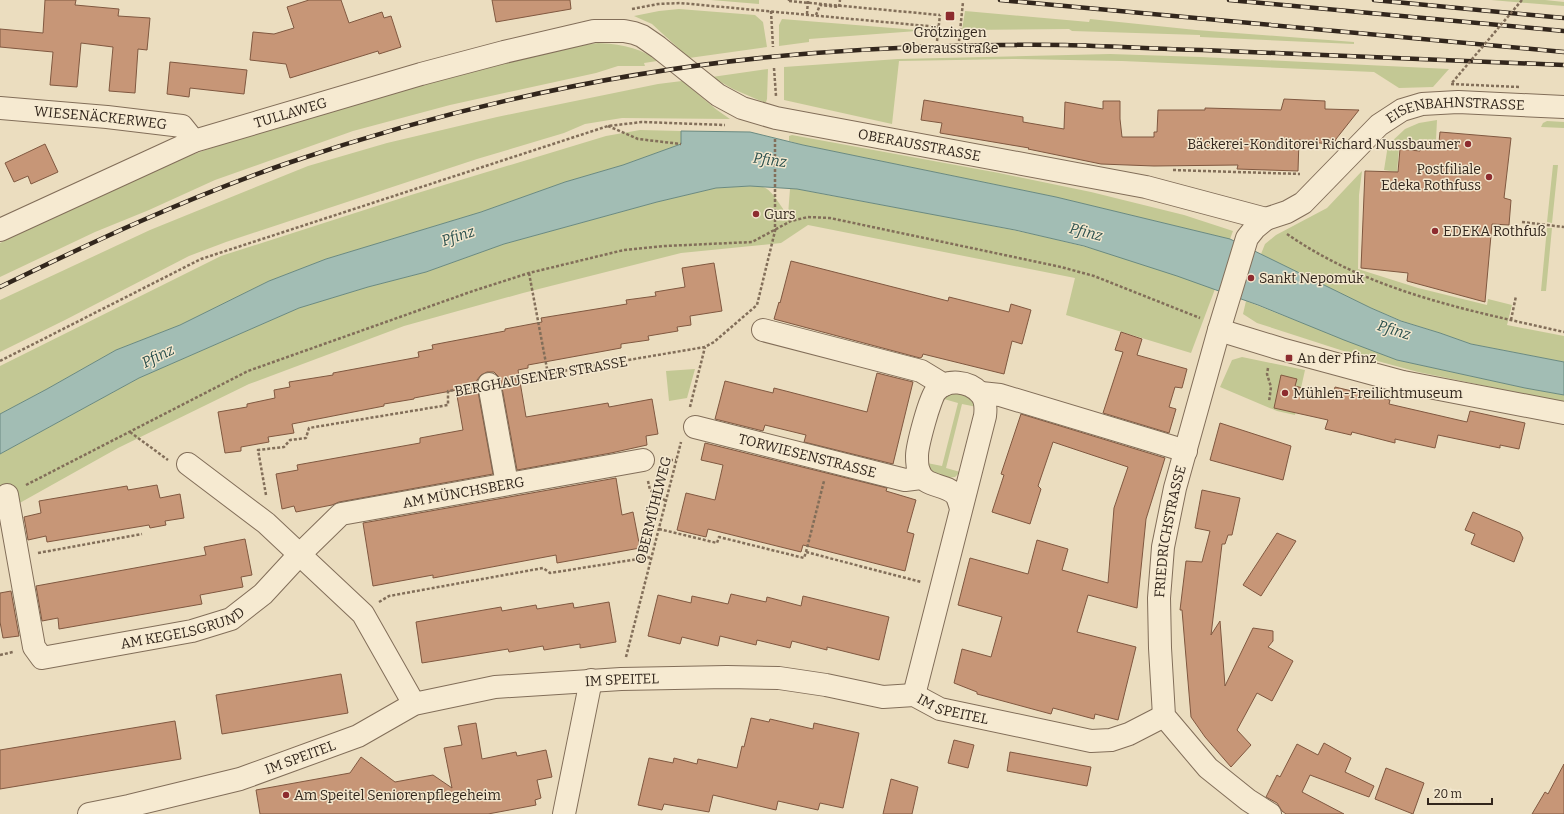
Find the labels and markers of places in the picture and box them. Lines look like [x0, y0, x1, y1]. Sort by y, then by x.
marker: Grötzingen Oberausstraße [944, 10, 956, 22]
place label: Grötzingen Oberausstraße [902, 24, 998, 57]
place label: Bäckerei-Konditorei Richard Nussbaumer [1187, 136, 1460, 153]
marker: Bäckerei-Konditorei Richard Nussbaumer [1463, 139, 1473, 149]
place label: Postfiliale Edeka Rothfuss [1381, 161, 1481, 194]
marker: Postfiliale Edeka Rothfuss [1484, 172, 1494, 182]
place label: Gurs [764, 206, 796, 223]
marker: Gurs [751, 209, 761, 219]
place label: EDEKA Rothfuß [1443, 223, 1546, 240]
marker: EDEKA Rothfuß [1430, 226, 1440, 236]
place label: Sankt Nepomuk [1259, 270, 1364, 287]
marker: Sankt Nepomuk [1246, 273, 1256, 283]
place label: An der Pfinz [1297, 350, 1377, 367]
marker: An der Pfinz [1284, 353, 1294, 363]
place label: Mühlen-Freilichtmuseum [1293, 385, 1463, 402]
marker: Mühlen-Freilichtmuseum [1280, 388, 1290, 398]
place label: Am Speitel Seniorenpflegeheim [294, 787, 501, 804]
marker: Am Speitel Seniorenpflegeheim [281, 790, 291, 800]

